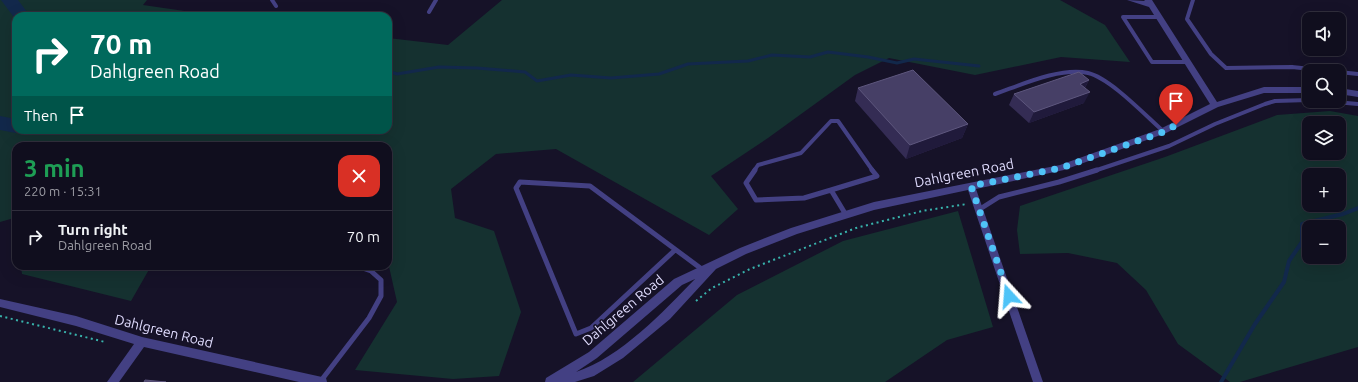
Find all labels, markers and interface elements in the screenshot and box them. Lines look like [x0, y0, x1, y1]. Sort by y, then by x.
map controls [1302, 12, 1346, 264]
button: sound [1302, 12, 1346, 56]
icon: right [24, 28, 76, 80]
text: 70 m [90, 28, 152, 59]
text: Dahlgreen Road [90, 61, 220, 81]
button: search [1302, 64, 1346, 108]
pin [1159, 84, 1193, 125]
icon: arrive [1165, 90, 1187, 112]
icon: arrive [66, 104, 88, 126]
text: Then [24, 107, 58, 124]
button: layers [1302, 116, 1346, 160]
text: 3 min [24, 155, 85, 182]
button: close [338, 155, 380, 197]
street label: Dahlgreen Road [913, 156, 1015, 190]
button: + [1302, 168, 1346, 212]
text: 220 m · 15:31 [24, 184, 102, 198]
button: − [1302, 220, 1346, 264]
text: Turn right [58, 221, 128, 238]
icon: right [24, 226, 46, 248]
text: 70 m [347, 228, 380, 245]
text: Dahlgreen Road [58, 238, 152, 252]
street label: Dahlgreen Road [579, 271, 667, 349]
position arrow [988, 275, 1030, 317]
street label: Dahlgreen Road [113, 311, 215, 351]

